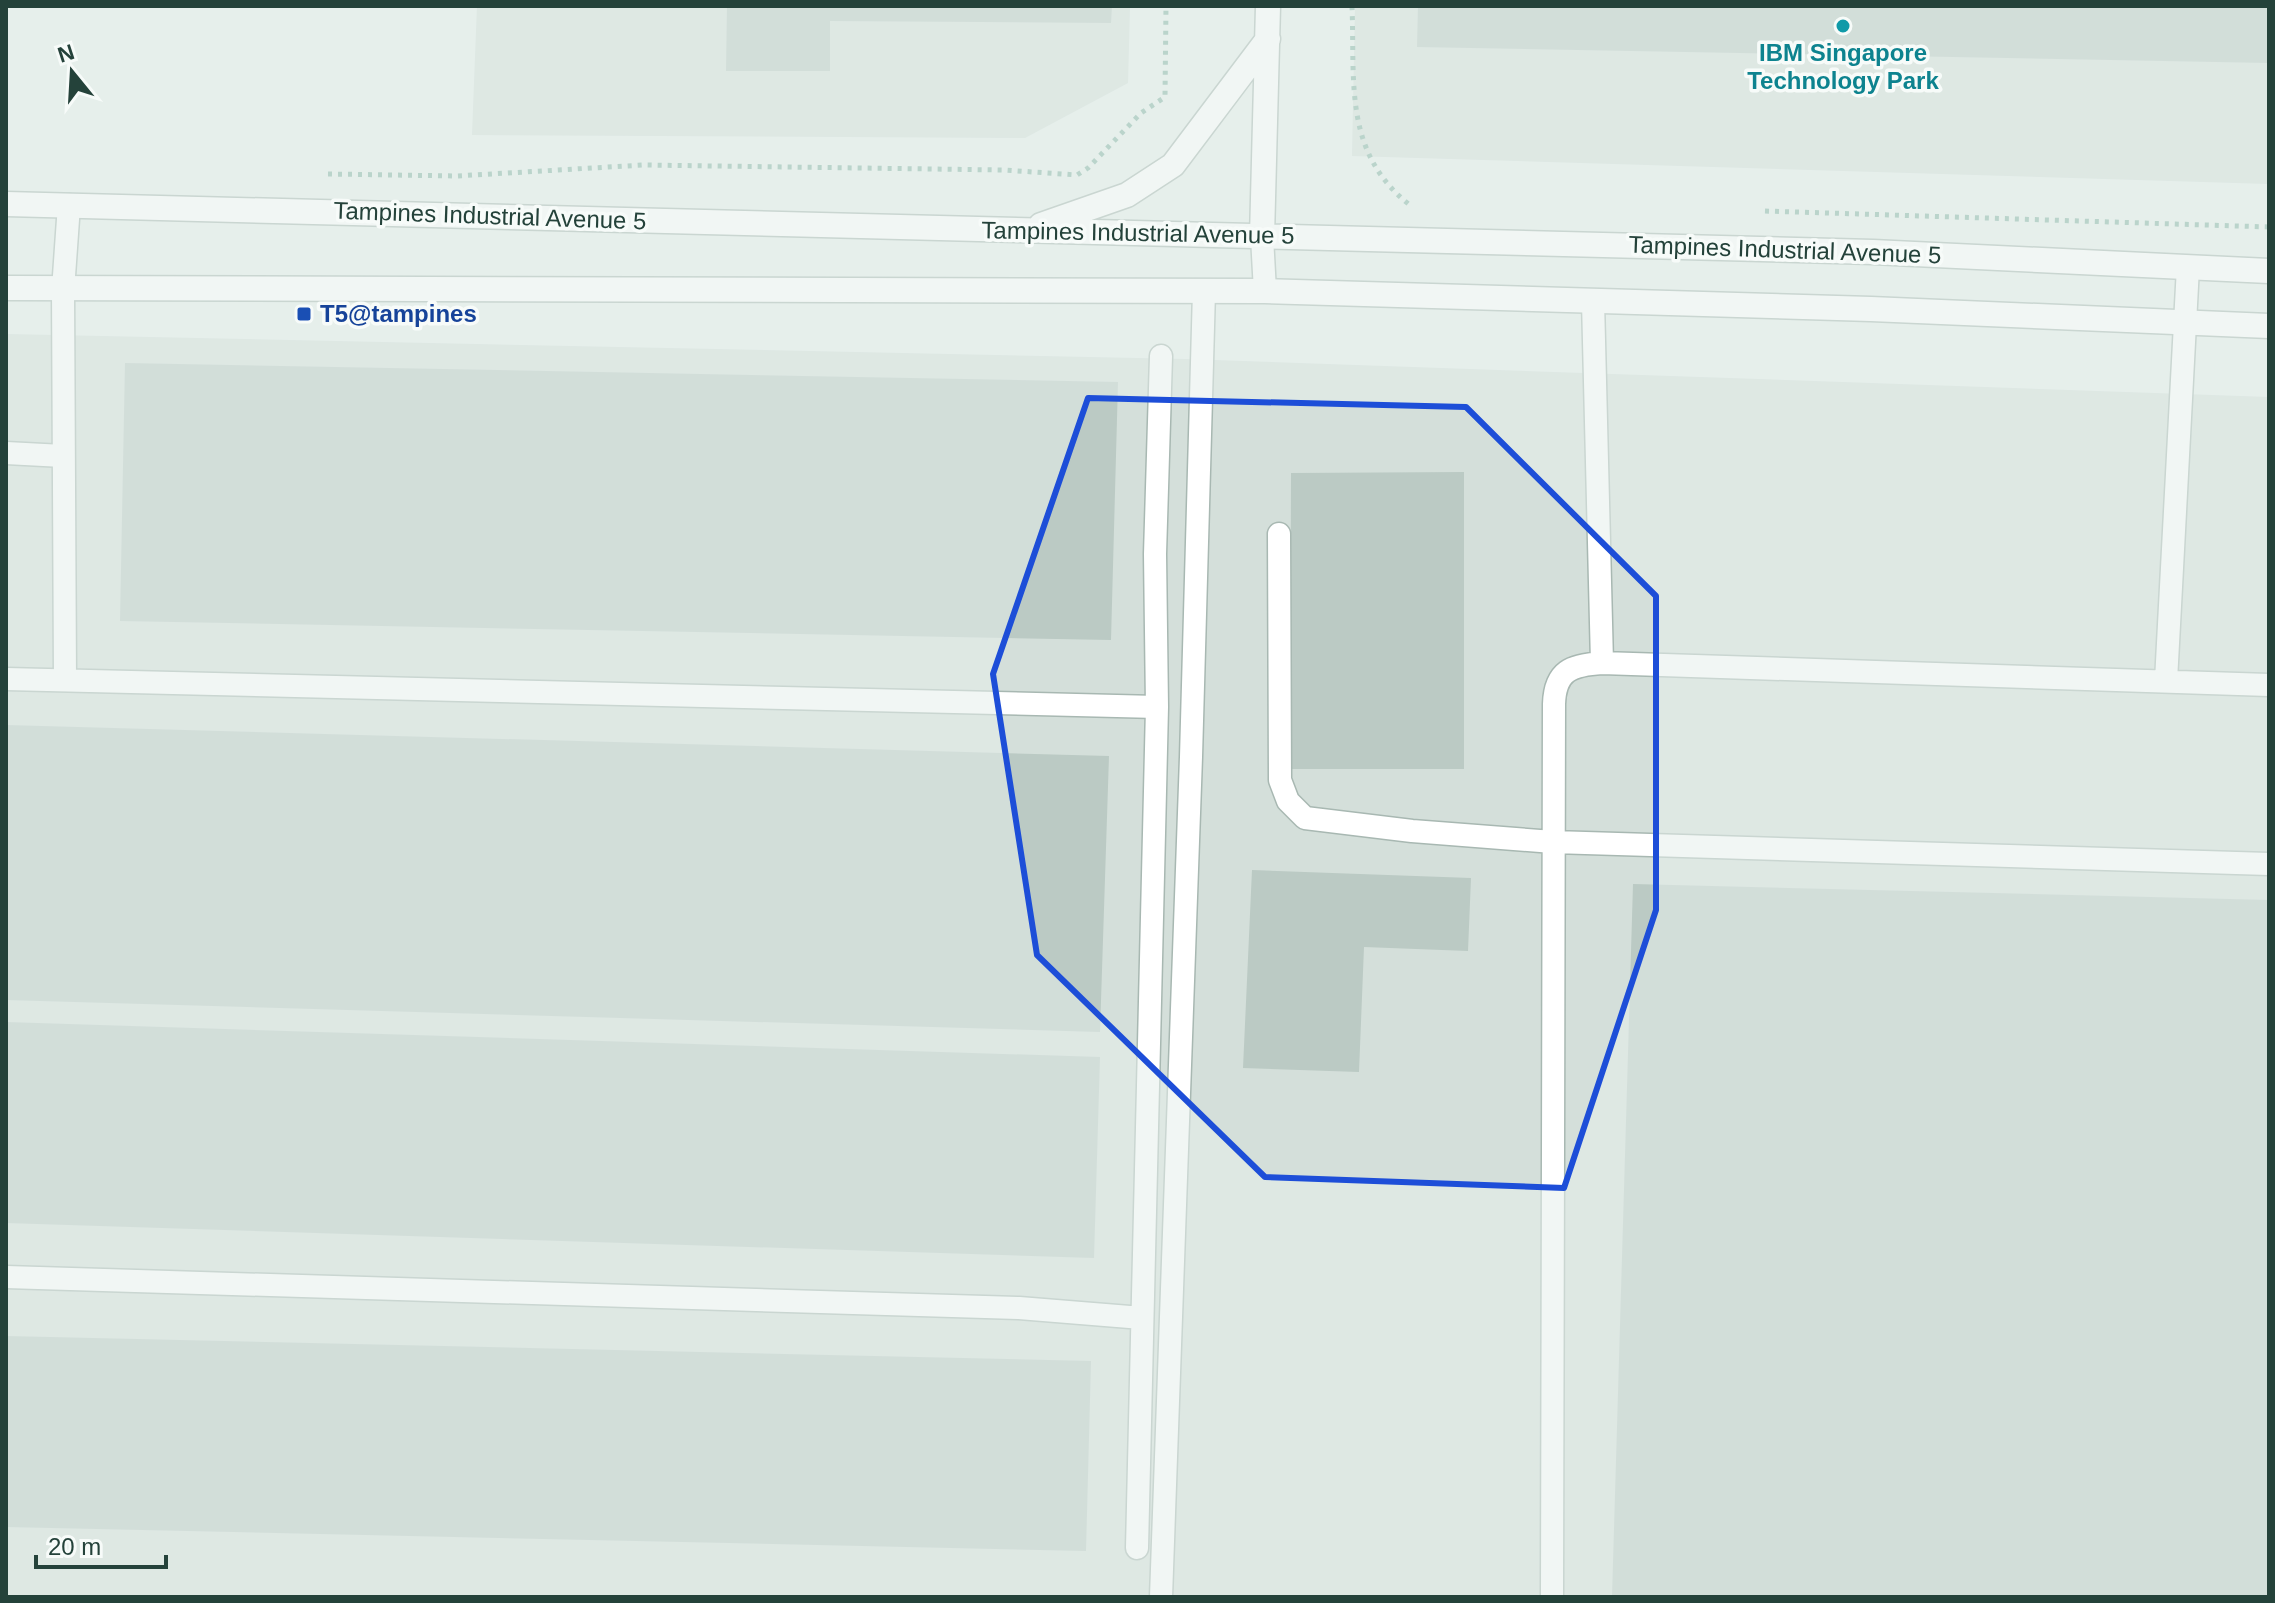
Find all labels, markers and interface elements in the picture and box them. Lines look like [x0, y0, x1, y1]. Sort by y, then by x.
marker: IBM Singapore Technology Park [1834, 17, 1852, 35]
north arrow [32, 32, 112, 112]
text: N [55, 39, 77, 68]
place label: IBM Singapore Technology Park [1747, 39, 1939, 94]
street label: Tampines Industrial Avenue 5 [333, 197, 647, 234]
street label: Tampines Industrial Avenue 5 [981, 216, 1295, 249]
street label: Tampines Industrial Avenue 5 [1628, 231, 1942, 268]
place label: T5@tampines [320, 300, 477, 327]
marker: T5@tampines [295, 305, 313, 323]
scale bar [36, 1519, 166, 1569]
text: 20 m [48, 1533, 101, 1560]

